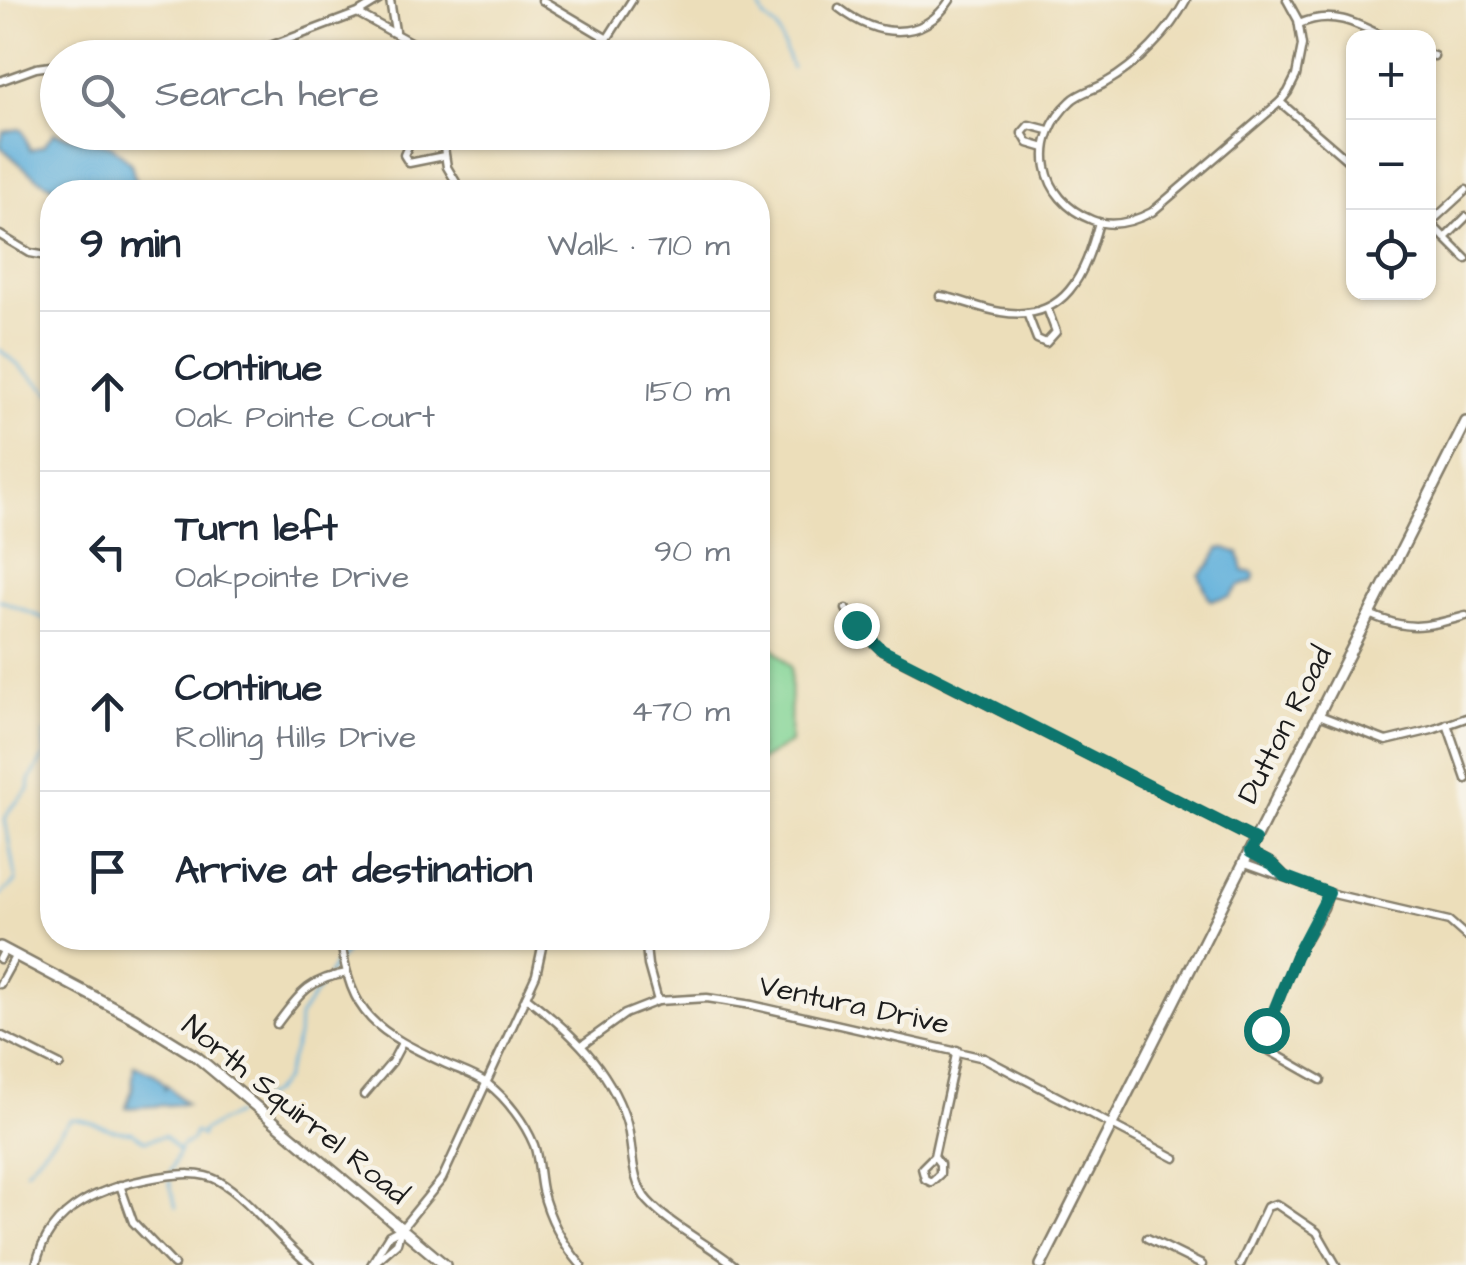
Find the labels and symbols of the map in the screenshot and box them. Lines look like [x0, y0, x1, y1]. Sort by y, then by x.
route end [834, 603, 880, 649]
street label: Dutton Road [1227, 639, 1343, 811]
street label: Ventura Drive [755, 964, 953, 1046]
street label: North Squirrel Road [173, 1005, 417, 1215]
route start [1244, 1008, 1290, 1054]

